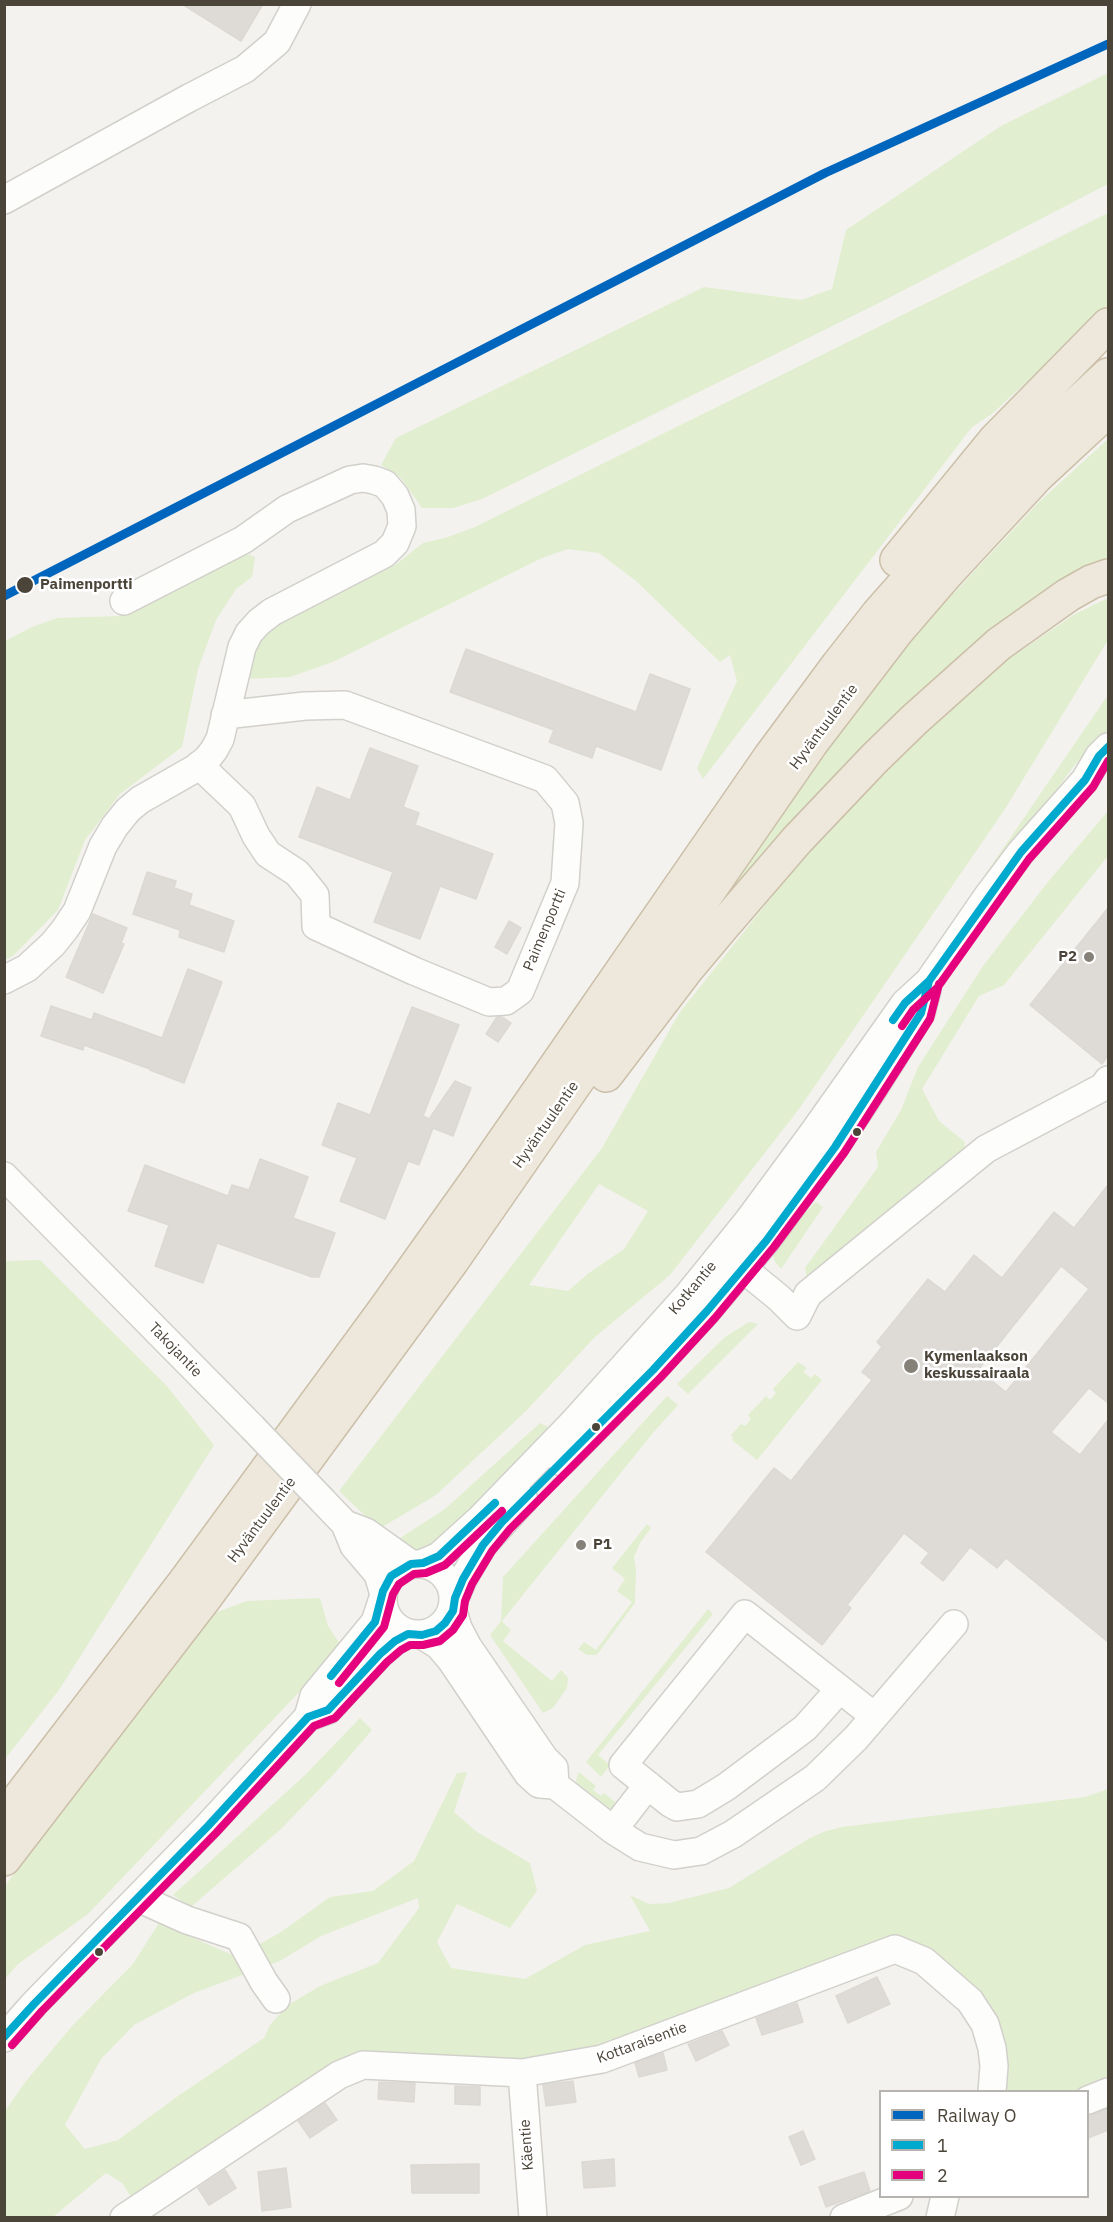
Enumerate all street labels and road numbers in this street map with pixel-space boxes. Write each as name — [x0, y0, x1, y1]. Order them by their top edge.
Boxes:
street label: Hyväntuulentie — [786, 681, 862, 773]
street label: Paimenportti — [520, 886, 570, 974]
street label: Hyväntuulentie — [509, 1078, 583, 1172]
street label: Kotkantie — [665, 1258, 721, 1318]
street label: Takojantie — [145, 1319, 205, 1381]
street label: Hyväntuulentie — [224, 1474, 300, 1566]
street label: Kottaraisentie — [595, 2018, 689, 2068]
street label: Käentie — [516, 2119, 538, 2171]

